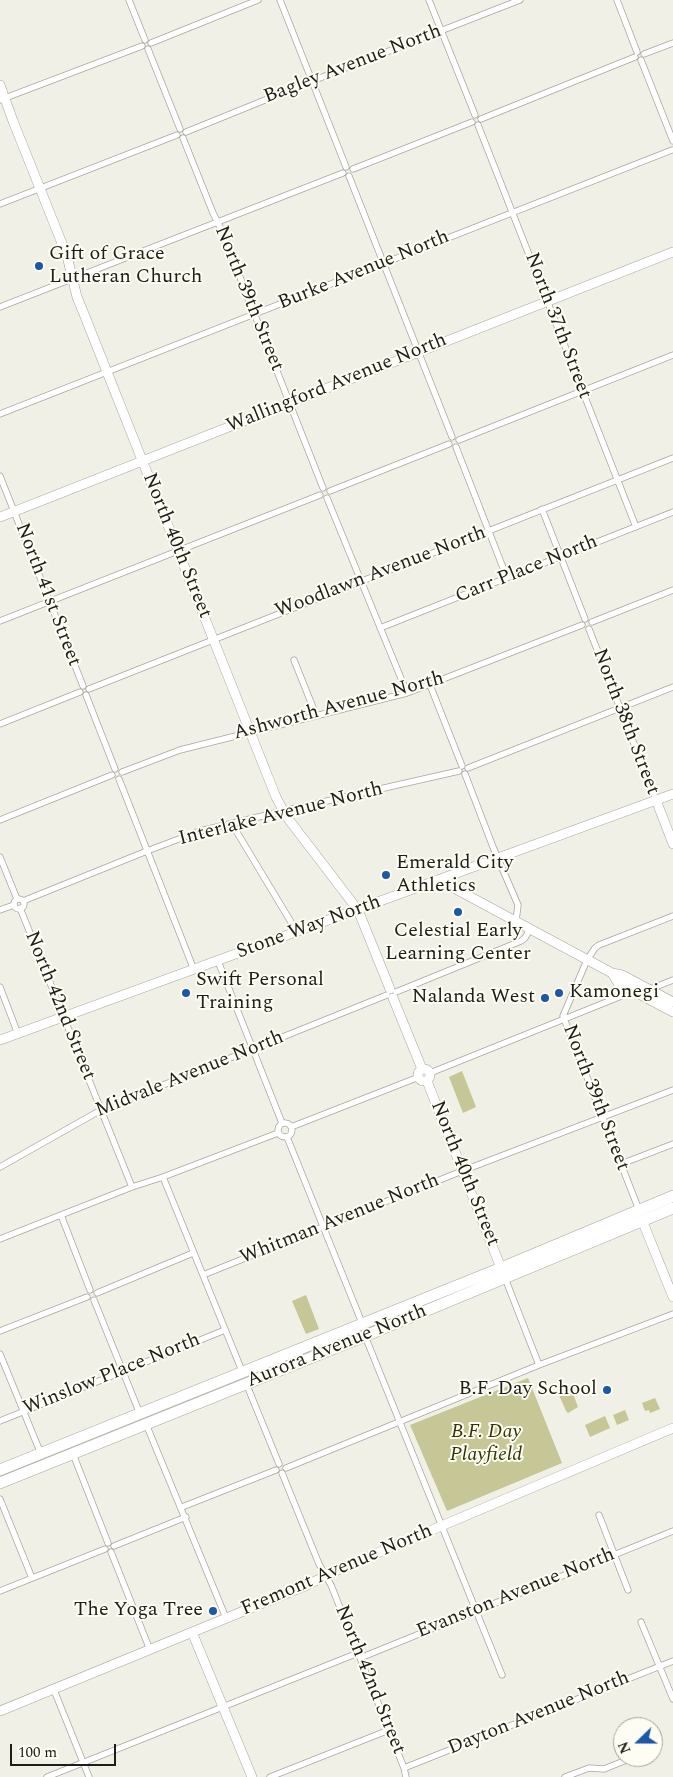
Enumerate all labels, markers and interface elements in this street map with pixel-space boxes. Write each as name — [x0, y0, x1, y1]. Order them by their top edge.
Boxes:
street label: Bagley Avenue North — [261, 20, 445, 110]
street label: North 39th Street — [208, 223, 288, 375]
street label: Burke Avenue North — [275, 226, 453, 316]
place label: Gift of Grace Lutheran Church — [49, 243, 202, 290]
street label: North 37th Street — [518, 250, 596, 402]
marker: Gift of Grace Lutheran Church — [33, 260, 45, 272]
street label: Wallingford Avenue North — [223, 329, 451, 439]
street label: North 40th Street — [136, 470, 216, 622]
street label: North 41st Street — [9, 520, 85, 670]
street label: Woodlawn Avenue North — [272, 522, 490, 624]
street label: Carr Place North — [452, 531, 602, 609]
street label: North 38th Street — [586, 646, 664, 798]
street label: Ashworth Avenue North — [231, 667, 447, 747]
street label: Interlake Avenue North — [176, 778, 386, 852]
place label: Emerald City Athletics — [396, 852, 513, 899]
marker: Emerald City Athletics — [380, 869, 392, 881]
street label: Stone Way North — [233, 891, 385, 965]
marker: Celestial Early Learning Center — [452, 906, 464, 918]
place label: Celestial Early Learning Center — [385, 920, 531, 967]
street label: North 42nd Street — [18, 928, 100, 1084]
place label: Swift Personal Training — [196, 969, 324, 1016]
place label: Kamonegi — [569, 981, 659, 1005]
place label: Nalanda West — [412, 986, 535, 1010]
marker: Swift Personal Training — [180, 987, 192, 999]
marker: Kamonegi — [553, 987, 565, 999]
marker: Nalanda West — [539, 992, 551, 1004]
street label: North 39th Street — [556, 1022, 634, 1174]
street label: Midvale Avenue North — [92, 1026, 288, 1124]
street label: North 40th Street — [424, 1098, 504, 1250]
street label: Whitman Avenue North — [237, 1169, 443, 1271]
street label: Aurora Avenue North — [244, 1300, 430, 1394]
street label: Winslow Place North — [20, 1329, 204, 1421]
place label: B.F. Day School — [459, 1378, 597, 1402]
marker: B.F. Day School — [601, 1384, 613, 1396]
park label: B.F. Day Playfield — [450, 1421, 522, 1468]
street label: Fremont Avenue North — [238, 1520, 436, 1622]
street label: Evanston Avenue North — [413, 1543, 619, 1645]
place label: The Yoga Tree — [74, 1599, 203, 1623]
street label: North 42nd Street — [328, 1602, 410, 1758]
marker: The Yoga Tree — [207, 1605, 219, 1617]
street label: Dayton Avenue North — [445, 1667, 633, 1761]
north arrow — [613, 1717, 663, 1767]
scale bar — [12, 1734, 119, 1766]
text: 100 m — [18, 1741, 57, 1764]

